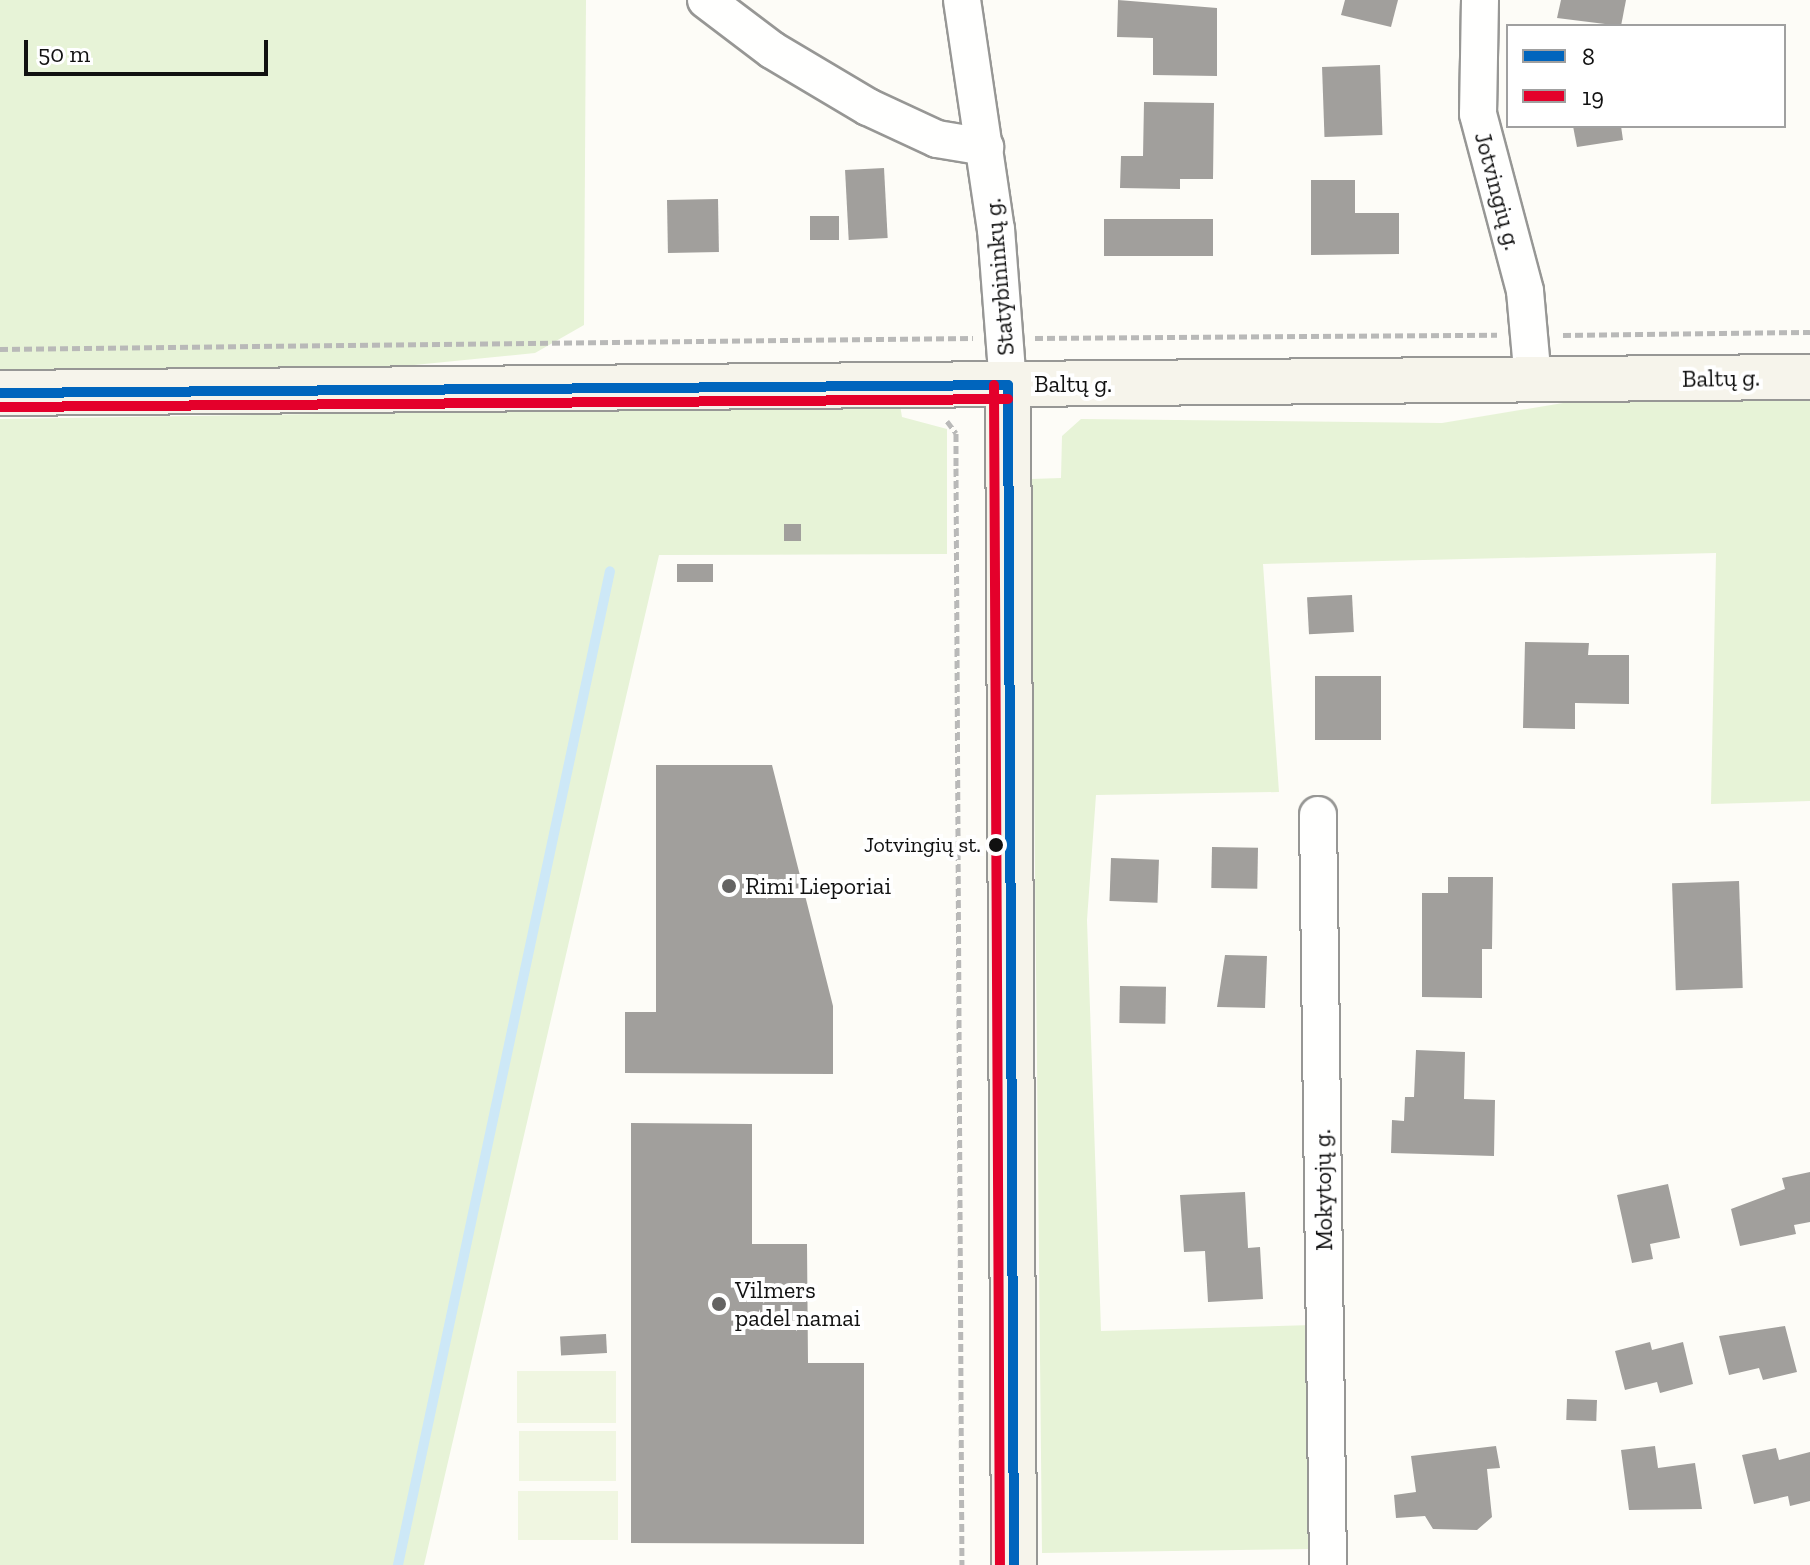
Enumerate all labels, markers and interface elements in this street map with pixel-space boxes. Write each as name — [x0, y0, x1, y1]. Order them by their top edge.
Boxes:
scale bar — [28, 24, 272, 74]
legend — [1506, 24, 1786, 128]
text: 50 m — [38, 39, 90, 68]
text: 8 — [1582, 42, 1595, 71]
text: 19 — [1582, 82, 1604, 111]
street label: Jotvingių g. — [1468, 129, 1528, 253]
street label: Statybininkų g. — [978, 197, 1020, 357]
street label: Baltų g. — [1682, 363, 1760, 393]
street label: Baltų g. — [1034, 370, 1112, 398]
place label: Jotvingių st. — [864, 832, 981, 858]
marker: Jotvingių st. — [988, 837, 1004, 853]
place label: Rimi Lieporiai — [745, 872, 891, 900]
marker: Rimi Lieporiai — [720, 877, 738, 895]
street label: Mokytojų g. — [1308, 1129, 1338, 1251]
place label: Vilmers padel namai — [735, 1276, 860, 1332]
marker: Vilmers padel namai — [710, 1295, 728, 1313]

